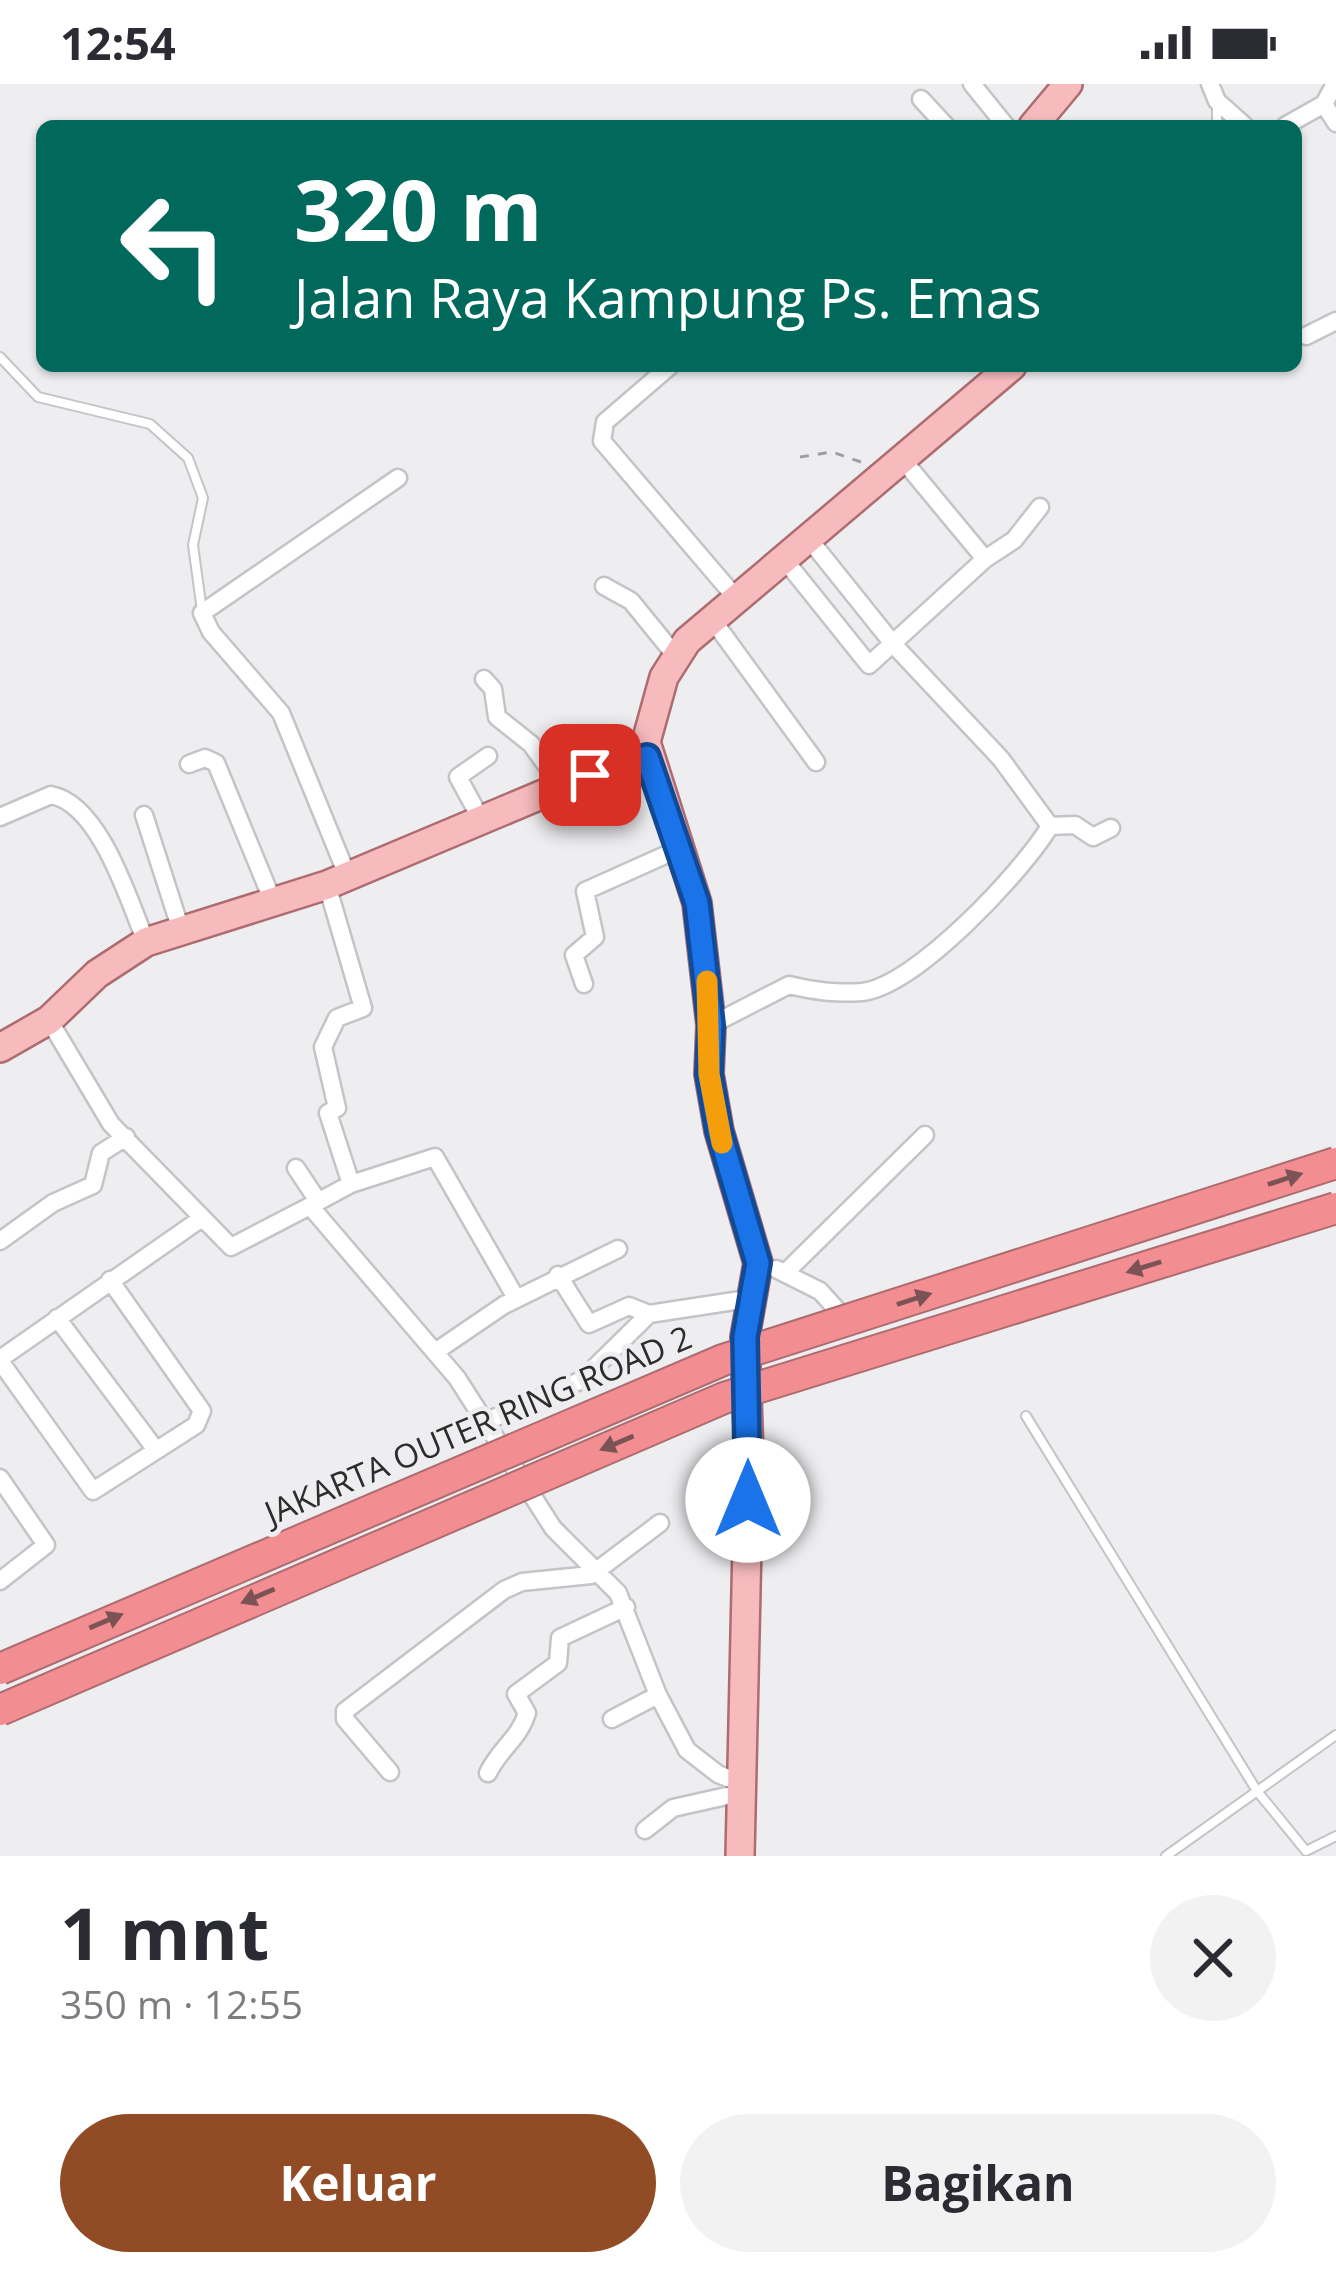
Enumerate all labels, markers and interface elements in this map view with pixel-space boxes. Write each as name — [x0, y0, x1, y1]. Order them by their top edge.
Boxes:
text: 12:54 — [60, 12, 176, 73]
text: 320 m — [294, 151, 542, 266]
icon: left — [96, 168, 252, 324]
text: Jalan Raya Kampung Ps. Emas — [294, 260, 1042, 334]
pin — [539, 724, 641, 826]
icon: arrive — [557, 742, 623, 808]
one-way arrow — [1267, 1169, 1304, 1188]
one-way arrow — [1125, 1259, 1162, 1278]
one-way arrow — [896, 1288, 933, 1307]
street label: JAKARTA OUTER RING ROAD 2 — [255, 1314, 698, 1536]
one-way arrow — [599, 1434, 634, 1454]
position arrow — [685, 1437, 811, 1563]
one-way arrow — [239, 1587, 275, 1606]
one-way arrow — [89, 1610, 124, 1630]
text: 1 mnt — [60, 1883, 269, 1981]
button: close — [1150, 1895, 1276, 2021]
text: 350 m · 12:55 — [60, 1977, 303, 2030]
button: Keluar — [60, 2114, 656, 2252]
button: Bagikan — [680, 2114, 1276, 2252]

